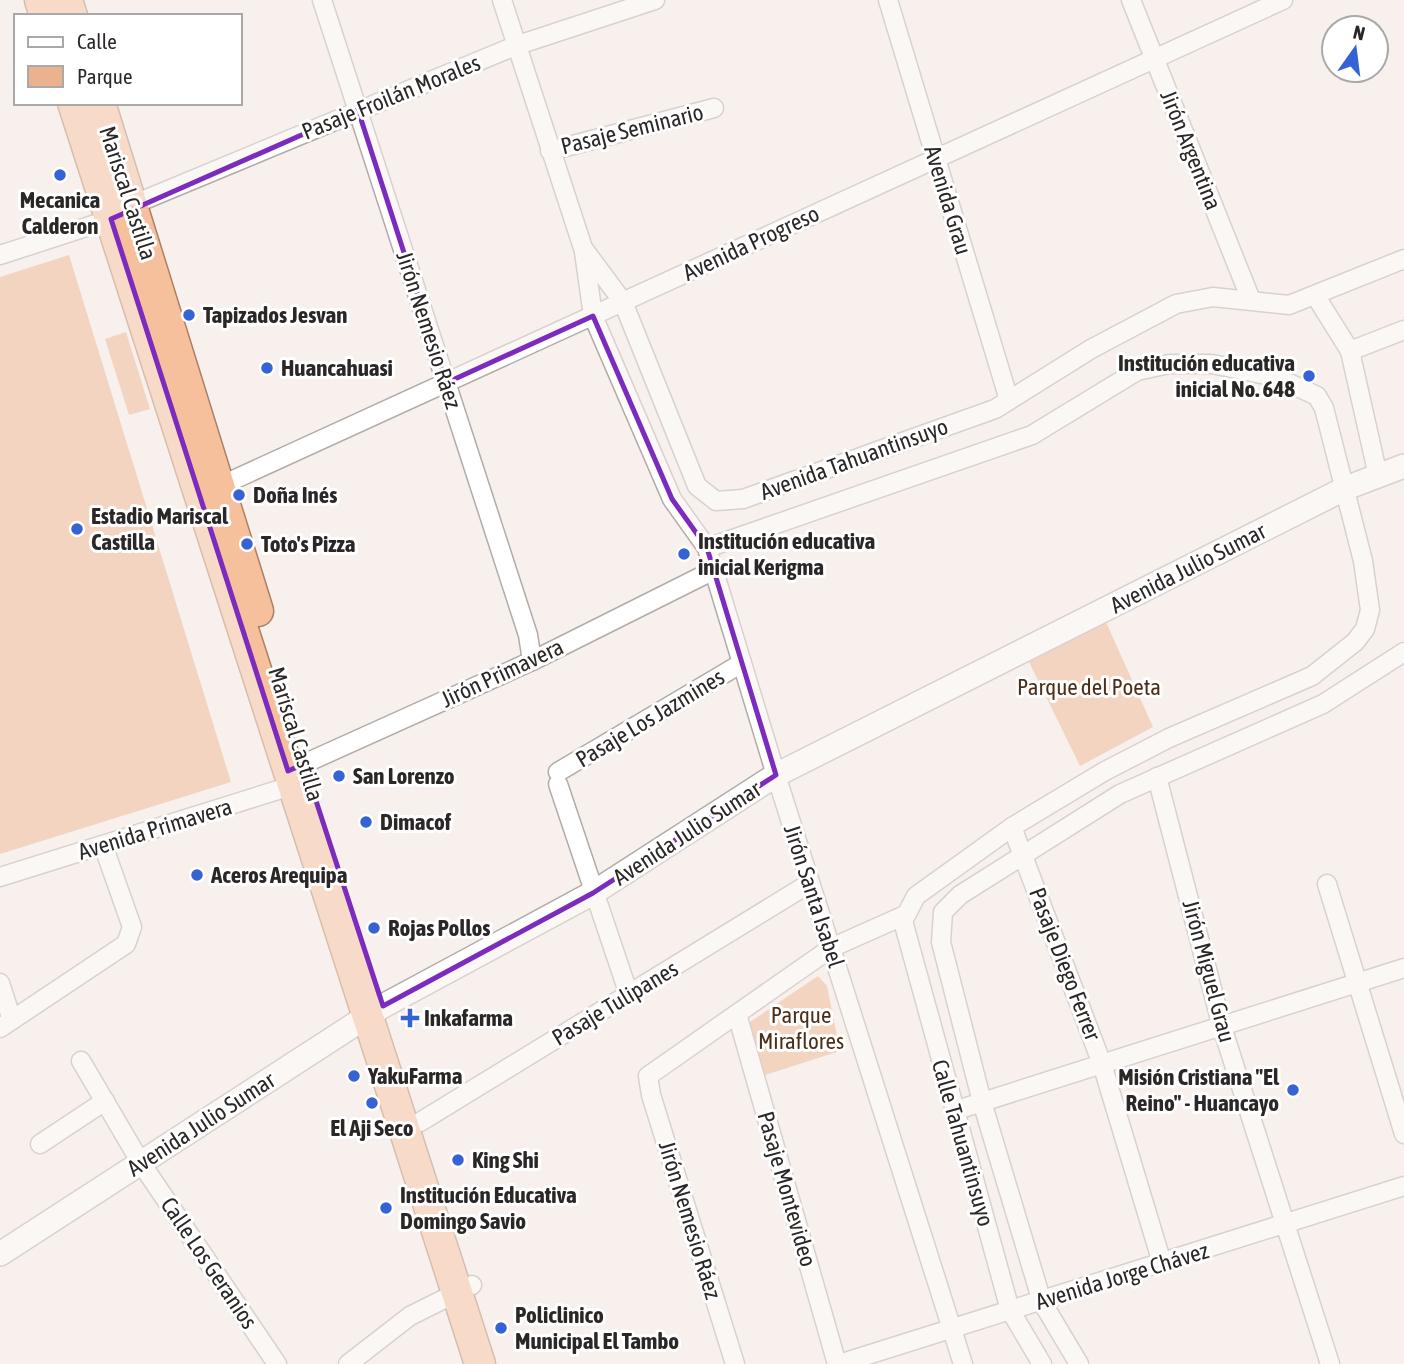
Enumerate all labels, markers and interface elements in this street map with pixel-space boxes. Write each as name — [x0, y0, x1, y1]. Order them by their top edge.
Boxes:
legend — [14, 14, 242, 105]
north arrow — [1320, 14, 1390, 84]
text: N — [1351, 20, 1367, 45]
text: Calle — [77, 29, 117, 53]
street label: Pasaje Froilán Morales — [298, 49, 484, 145]
text: Parque — [77, 64, 132, 88]
street label: Jirón Argentina — [1155, 86, 1227, 214]
street label: Pasaje Seminario — [558, 99, 706, 159]
street label: Mariscal Castilla — [94, 123, 162, 263]
street label: Avenida Grau — [919, 142, 977, 258]
marker: Mecanica Calderon — [52, 167, 68, 183]
place label: Mecanica Calderon — [20, 187, 101, 239]
street label: Avenida Progreso — [679, 200, 823, 286]
street label: Jirón Nemesio Ráez — [391, 248, 467, 412]
place label: Tapizados Jesvan — [203, 302, 347, 328]
marker: Tapizados Jesvan — [181, 307, 197, 323]
place label: Institución educativa inicial No. 648 — [1118, 350, 1295, 402]
place label: Huancahuasi — [281, 355, 393, 381]
marker: Huancahuasi — [259, 360, 275, 376]
marker: Institución educativa inicial No. 648 — [1301, 368, 1317, 384]
street label: Avenida Tahuantinsuyo — [757, 413, 951, 505]
place label: Doña Inés — [253, 482, 337, 508]
marker: Doña Inés — [231, 487, 247, 503]
place label: Estadio Mariscal Castilla — [91, 503, 229, 555]
street label: Avenida Julio Sumar — [1106, 517, 1271, 618]
marker: Estadio Mariscal Castilla — [69, 521, 85, 537]
place label: Institución educativa inicial Kerigma — [698, 528, 875, 580]
place label: Toto's Pizza — [261, 531, 356, 557]
marker: Toto's Pizza — [239, 536, 255, 552]
marker: Institución educativa inicial Kerigma — [676, 546, 692, 562]
street label: Jirón Primavera — [437, 633, 567, 713]
street label: Mariscal Castilla — [263, 664, 329, 804]
street label: Pasaje Los Jazmines — [571, 664, 729, 772]
park label: Parque del Poeta — [1017, 674, 1161, 700]
place label: San Lorenzo — [353, 763, 455, 789]
marker: San Lorenzo — [331, 768, 347, 784]
street label: Avenida Julio Sumar — [608, 775, 767, 890]
street label: Avenida Primavera — [75, 793, 235, 865]
place label: Dimacof — [380, 809, 452, 835]
marker: Dimacof — [358, 814, 374, 830]
street label: Jirón Santa Isabel — [779, 821, 849, 971]
place label: Aceros Arequipa — [210, 862, 348, 888]
marker: Aceros Arequipa — [189, 867, 205, 883]
street label: Pasaje Diego Ferrer — [1024, 884, 1106, 1045]
street label: Jirón Miguel Grau — [1178, 897, 1240, 1045]
place label: Rojas Pollos — [388, 915, 490, 941]
marker: Rojas Pollos — [366, 920, 382, 936]
street label: Pasaje Tulipanes — [547, 955, 683, 1051]
park label: Parque Miraflores — [758, 1002, 844, 1054]
place label: Inkafarma — [424, 1005, 513, 1031]
marker: Inkafarma — [402, 1010, 418, 1026]
street label: Calle Tahuantinsuyo — [927, 1057, 999, 1229]
place label: YakuFarma — [367, 1063, 463, 1089]
place label: Misión Cristiana "El Reino" - Huancayo — [1118, 1064, 1280, 1116]
street label: Avenida Julio Sumar — [122, 1066, 281, 1181]
marker: YakuFarma — [346, 1068, 362, 1084]
marker: Misión Cristiana "El Reino" - Huancayo — [1285, 1082, 1301, 1098]
marker: El Aji Seco — [364, 1095, 380, 1111]
street label: Pasaje Montevideo — [752, 1109, 822, 1269]
place label: El Aji Seco — [330, 1115, 414, 1141]
street label: Jirón Nemesio Ráez — [654, 1138, 726, 1302]
place label: King Shi — [472, 1147, 539, 1173]
marker: King Shi — [450, 1152, 466, 1168]
place label: Institución Educativa Domingo Savio — [400, 1182, 577, 1234]
street label: Calle Los Geranios — [156, 1192, 262, 1334]
marker: Institución Educativa Domingo Savio — [378, 1200, 394, 1216]
street label: Avenida Jorge Chávez — [1032, 1237, 1212, 1315]
place label: Policlinico Municipal El Tambo — [515, 1302, 679, 1354]
marker: Policlinico Municipal El Tambo — [493, 1320, 509, 1336]

